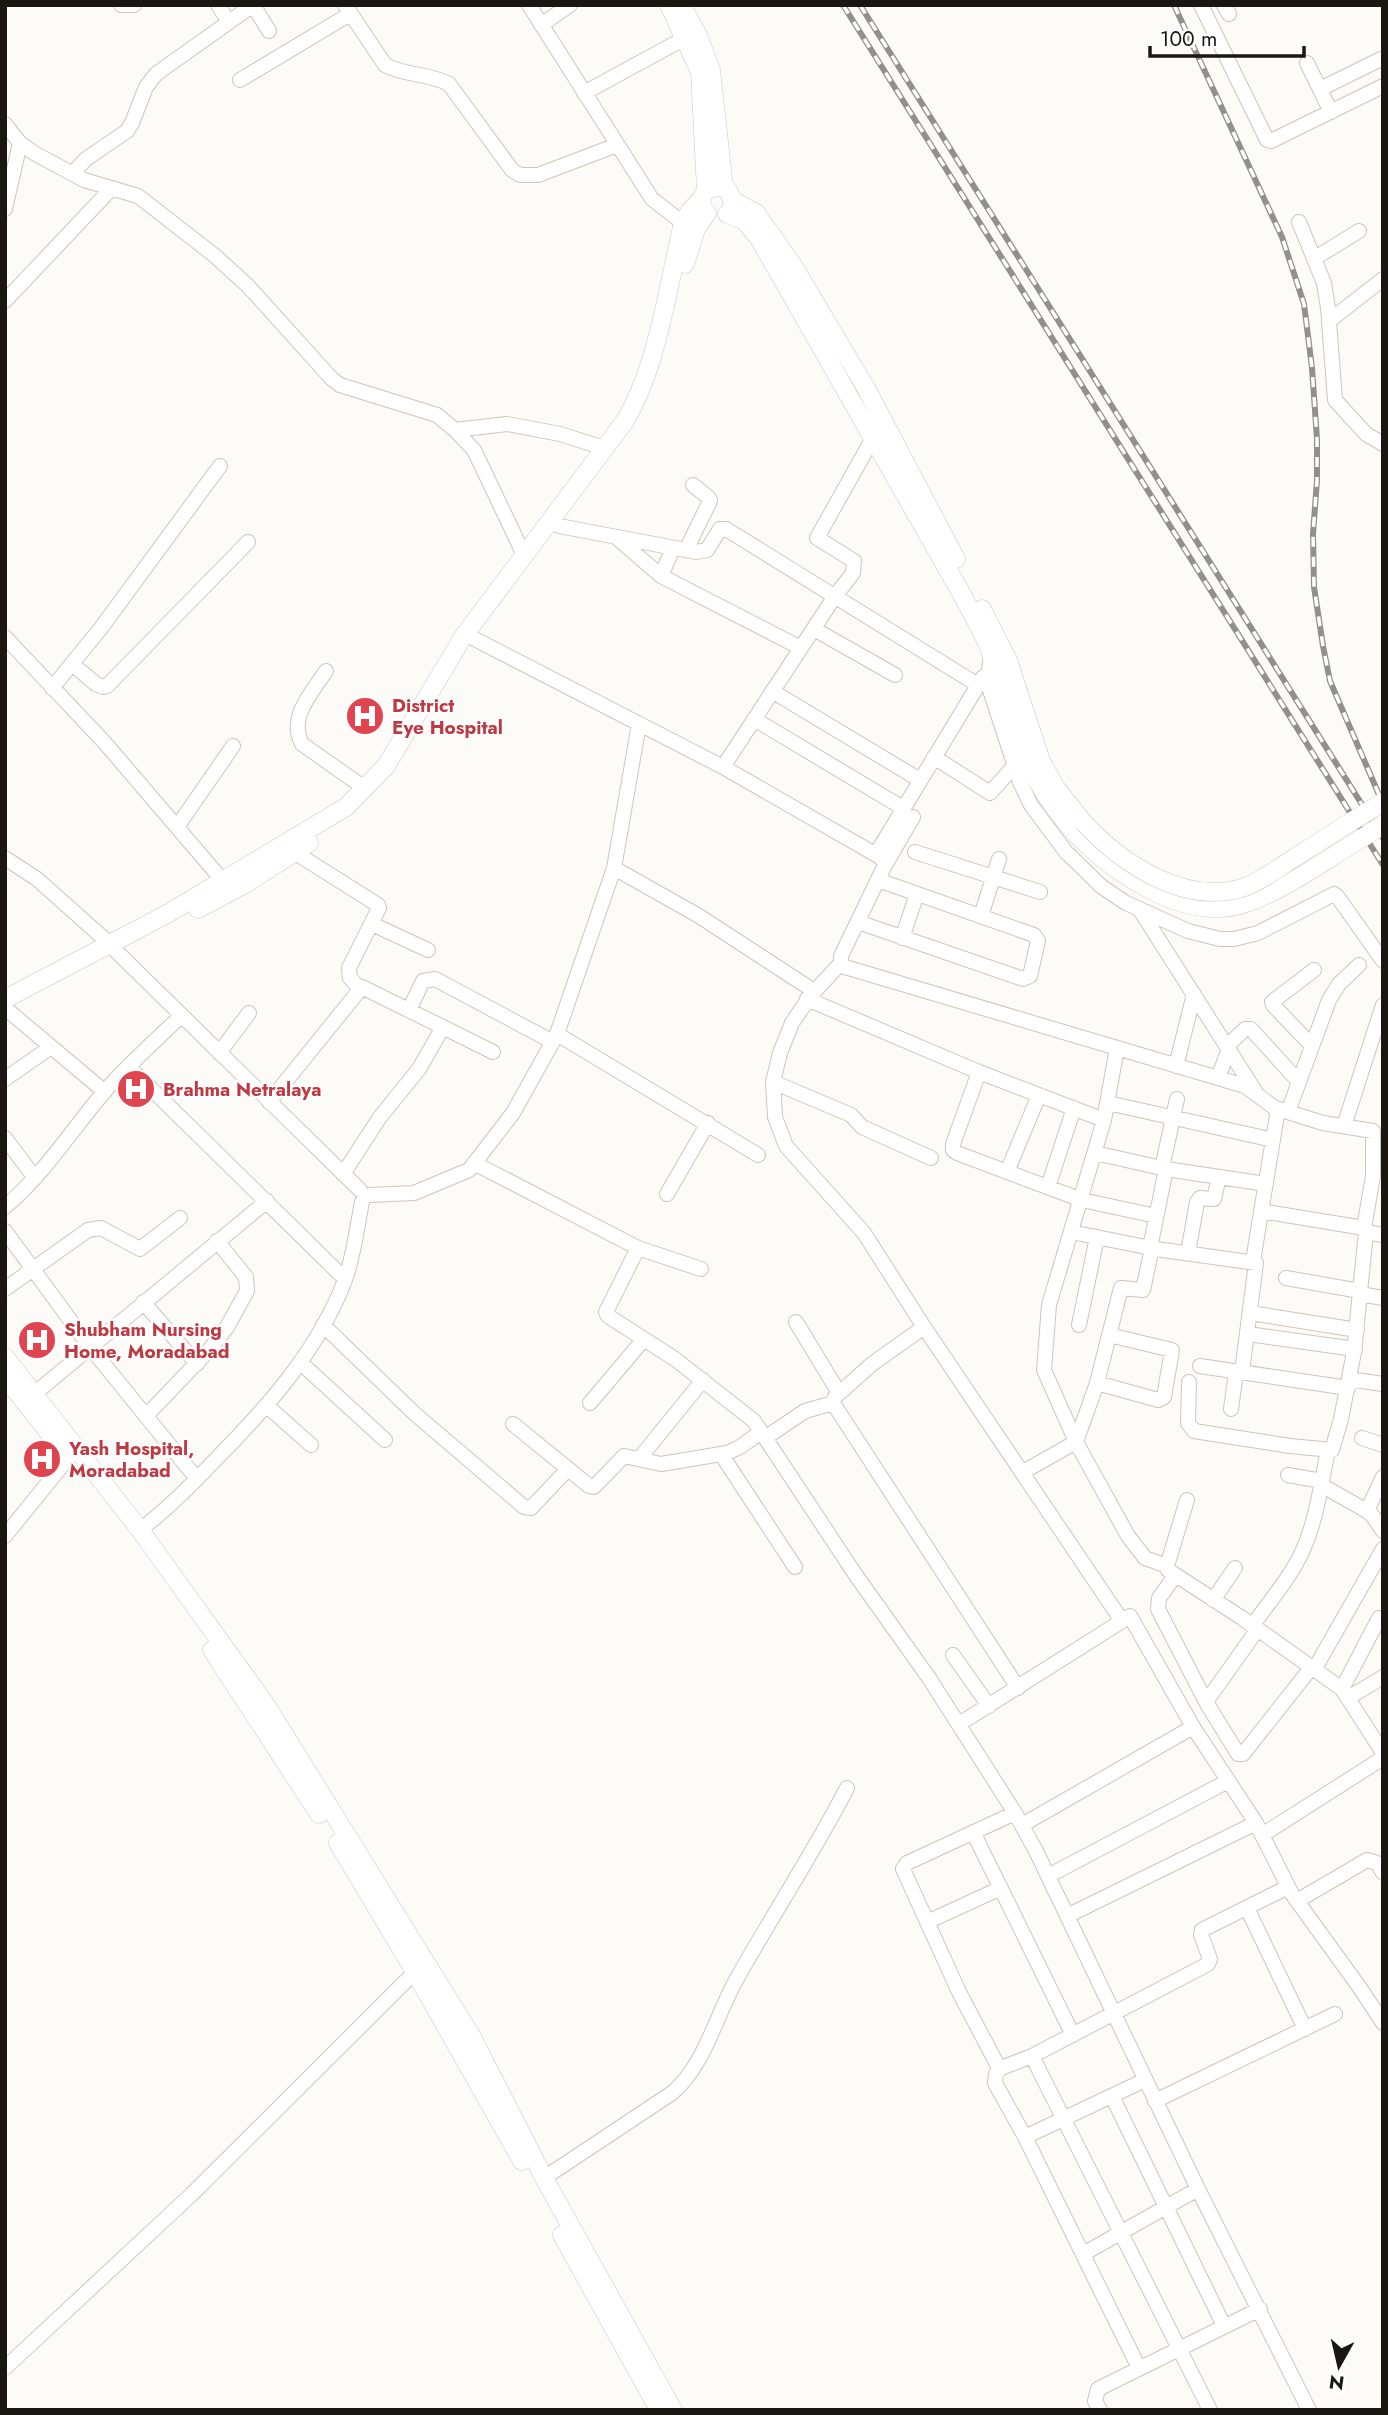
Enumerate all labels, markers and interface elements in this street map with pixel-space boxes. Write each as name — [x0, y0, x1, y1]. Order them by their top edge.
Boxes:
scale bar — [1150, 14, 1304, 58]
text: 100 m — [1160, 24, 1217, 54]
place label: District Eye Hospital — [392, 692, 503, 741]
hospital icon: District Eye Hospital — [344, 695, 386, 737]
hospital icon: Brahma Netralaya — [115, 1068, 157, 1110]
place label: Brahma Netralaya — [163, 1076, 321, 1103]
place label: Shubham Nursing Home, Moradabad — [64, 1316, 229, 1365]
hospital icon: Shubham Nursing Home, Moradabad — [16, 1319, 58, 1361]
place label: Yash Hospital, Moradabad — [68, 1435, 194, 1484]
hospital icon: Yash Hospital, Moradabad — [21, 1438, 63, 1480]
north arrow — [1304, 2331, 1374, 2401]
text: N — [1327, 2368, 1346, 2397]

